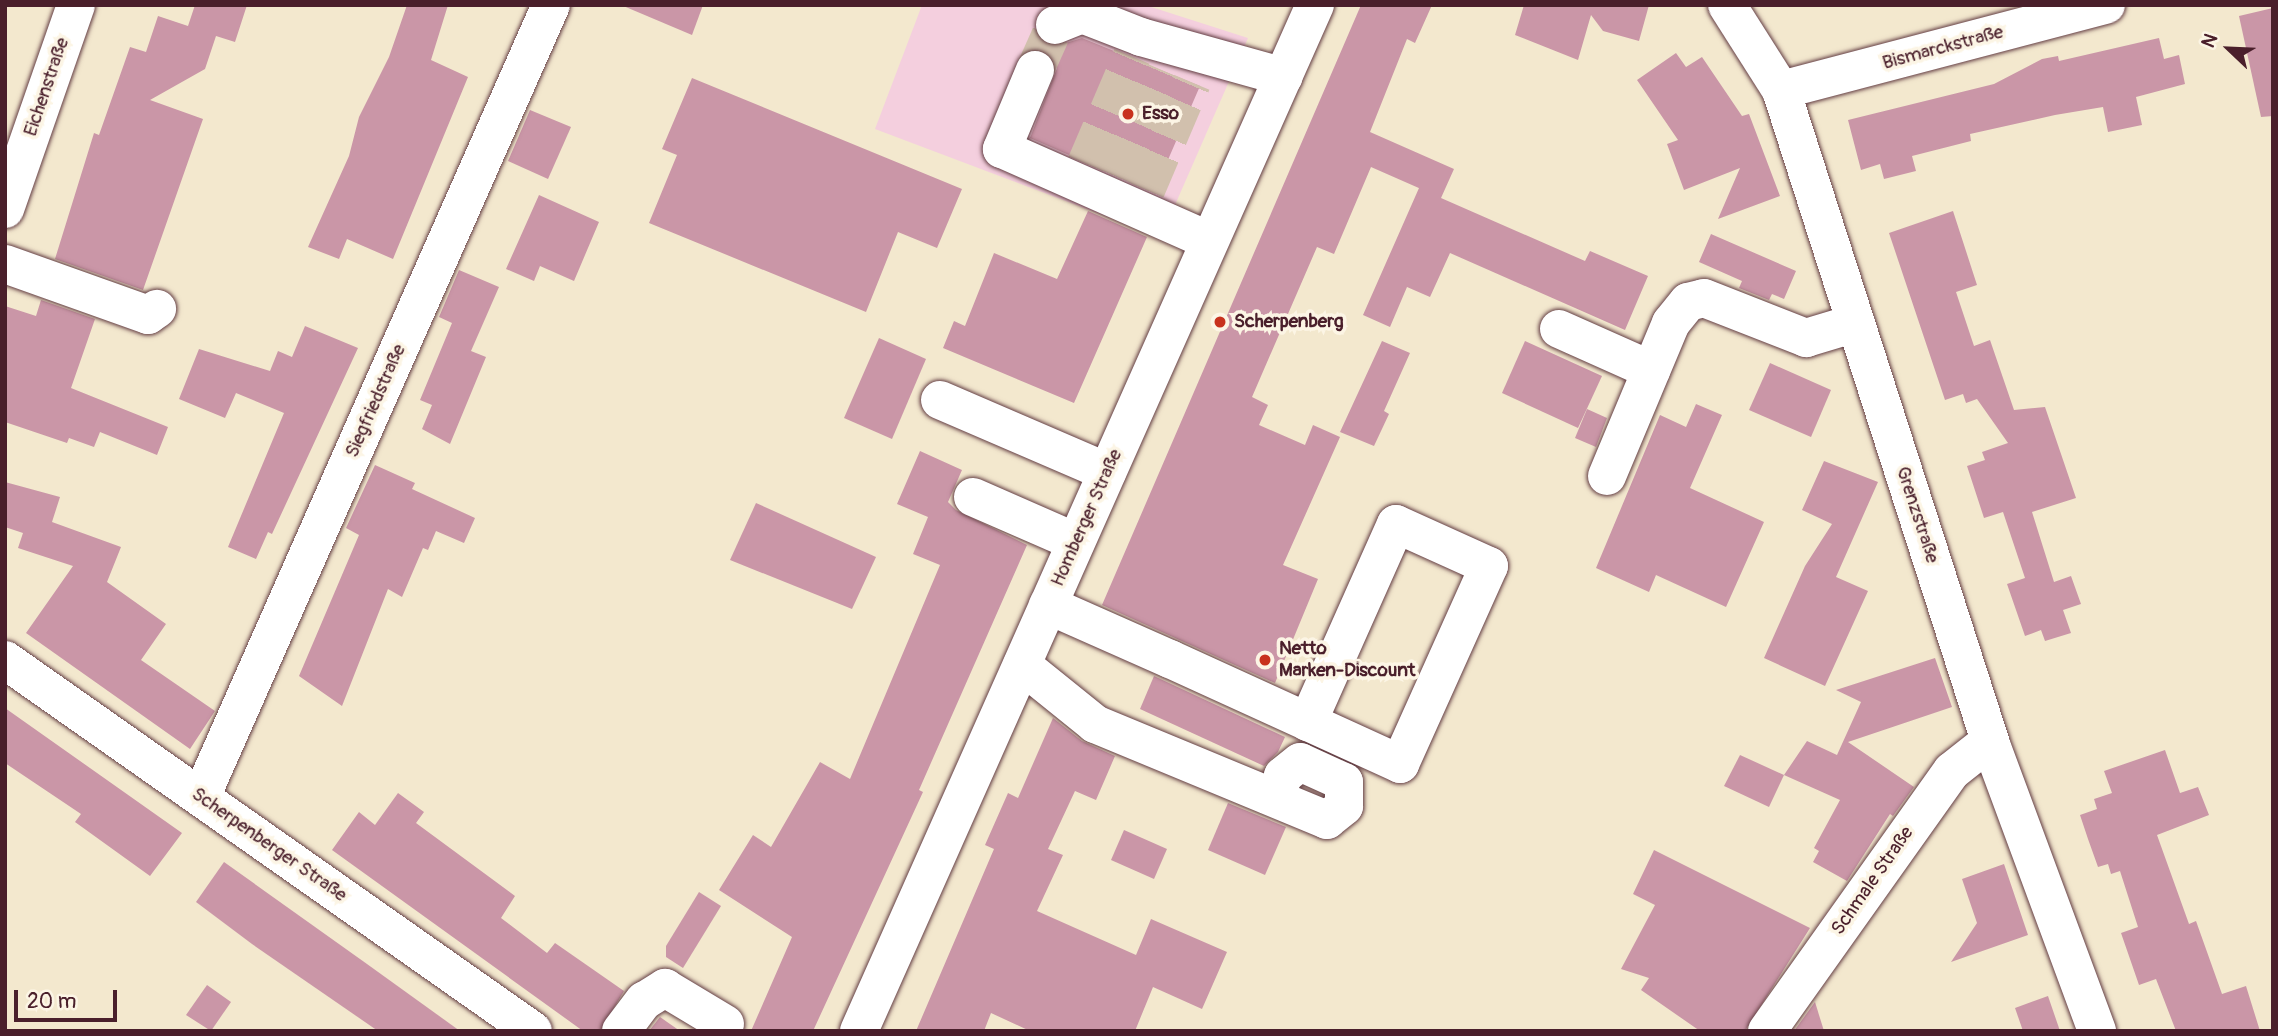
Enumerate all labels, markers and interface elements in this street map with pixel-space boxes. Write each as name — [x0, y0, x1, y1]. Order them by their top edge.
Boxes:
north arrow — [2194, 14, 2264, 84]
street label: Bismarckstraße — [1880, 21, 2006, 75]
text: N — [2196, 30, 2223, 51]
street label: Eichenstraße — [20, 35, 74, 139]
place label: Esso — [1142, 103, 1179, 125]
marker: Esso — [1120, 106, 1136, 122]
place label: Scherpenberg — [1234, 311, 1344, 333]
marker: Scherpenberg — [1212, 314, 1228, 330]
street label: Siegfriedstraße — [341, 341, 411, 461]
street label: Homberger Straße — [1047, 446, 1127, 590]
street label: Grenzstraße — [1891, 464, 1943, 566]
place label: Netto Marken-Discount — [1279, 638, 1415, 682]
marker: Netto Marken-Discount — [1257, 652, 1273, 668]
street label: Scherpenberger Straße — [187, 783, 351, 907]
street label: Schmale Straße — [1827, 822, 1919, 940]
scale bar — [18, 976, 121, 1020]
text: 20 m — [27, 988, 76, 1015]

